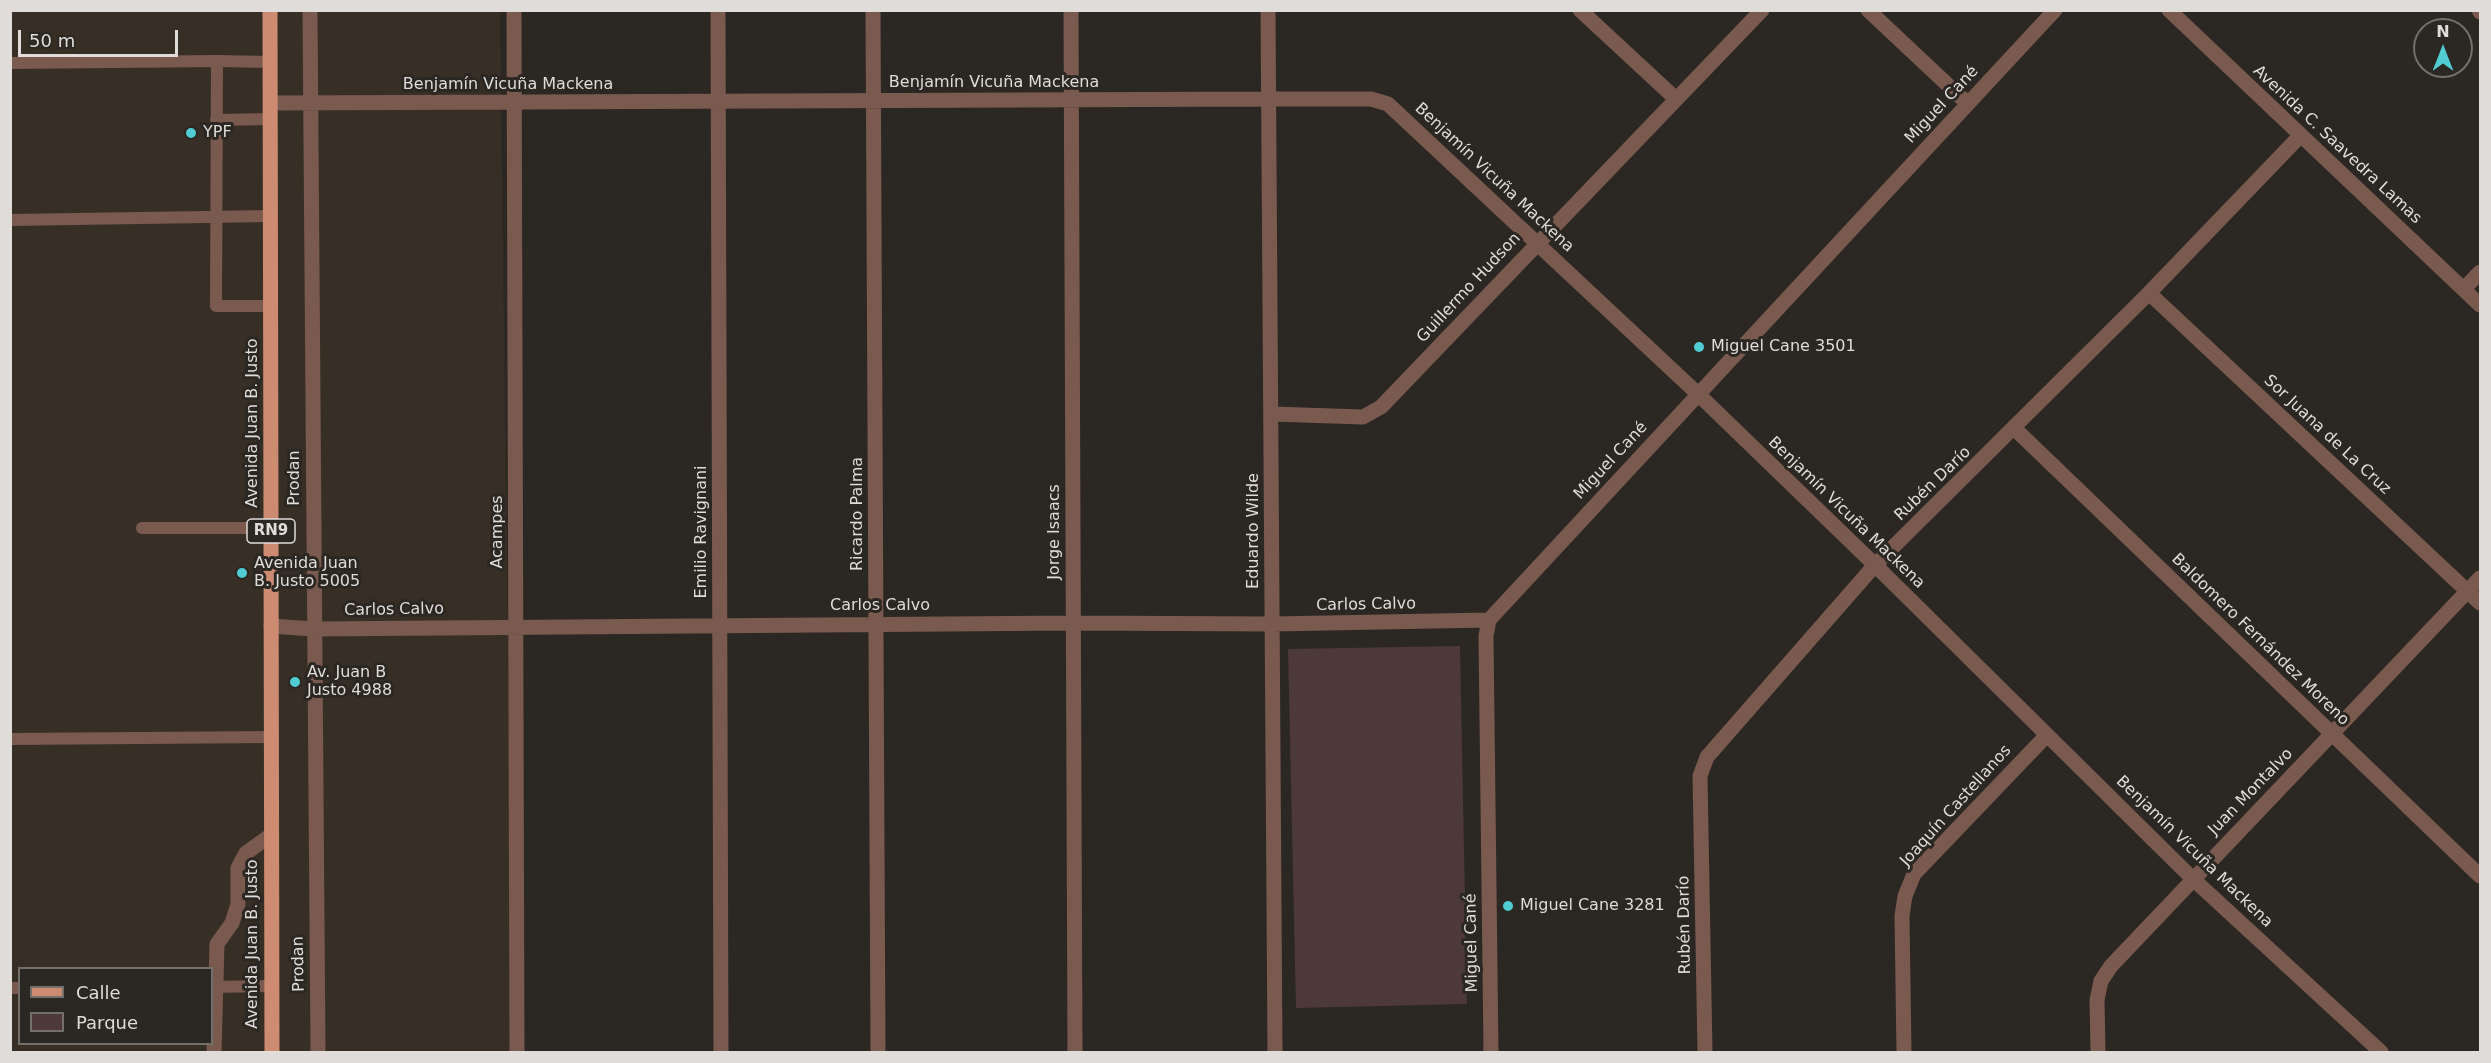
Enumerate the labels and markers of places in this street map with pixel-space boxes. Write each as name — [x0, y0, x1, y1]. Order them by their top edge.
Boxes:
place label: YPF — [203, 123, 232, 143]
marker: YPF — [184, 126, 198, 140]
place label: Miguel Cane 3501 — [1711, 337, 1856, 357]
marker: Miguel Cane 3501 — [1692, 340, 1706, 354]
place label: Avenida Juan B. Justo 5005 — [254, 554, 360, 592]
marker: Avenida Juan B. Justo 5005 — [235, 566, 249, 580]
place label: Av. Juan B Justo 4988 — [307, 663, 392, 701]
marker: Av. Juan B Justo 4988 — [288, 675, 302, 689]
place label: Miguel Cane 3281 — [1520, 896, 1665, 916]
marker: Miguel Cane 3281 — [1501, 899, 1515, 913]

